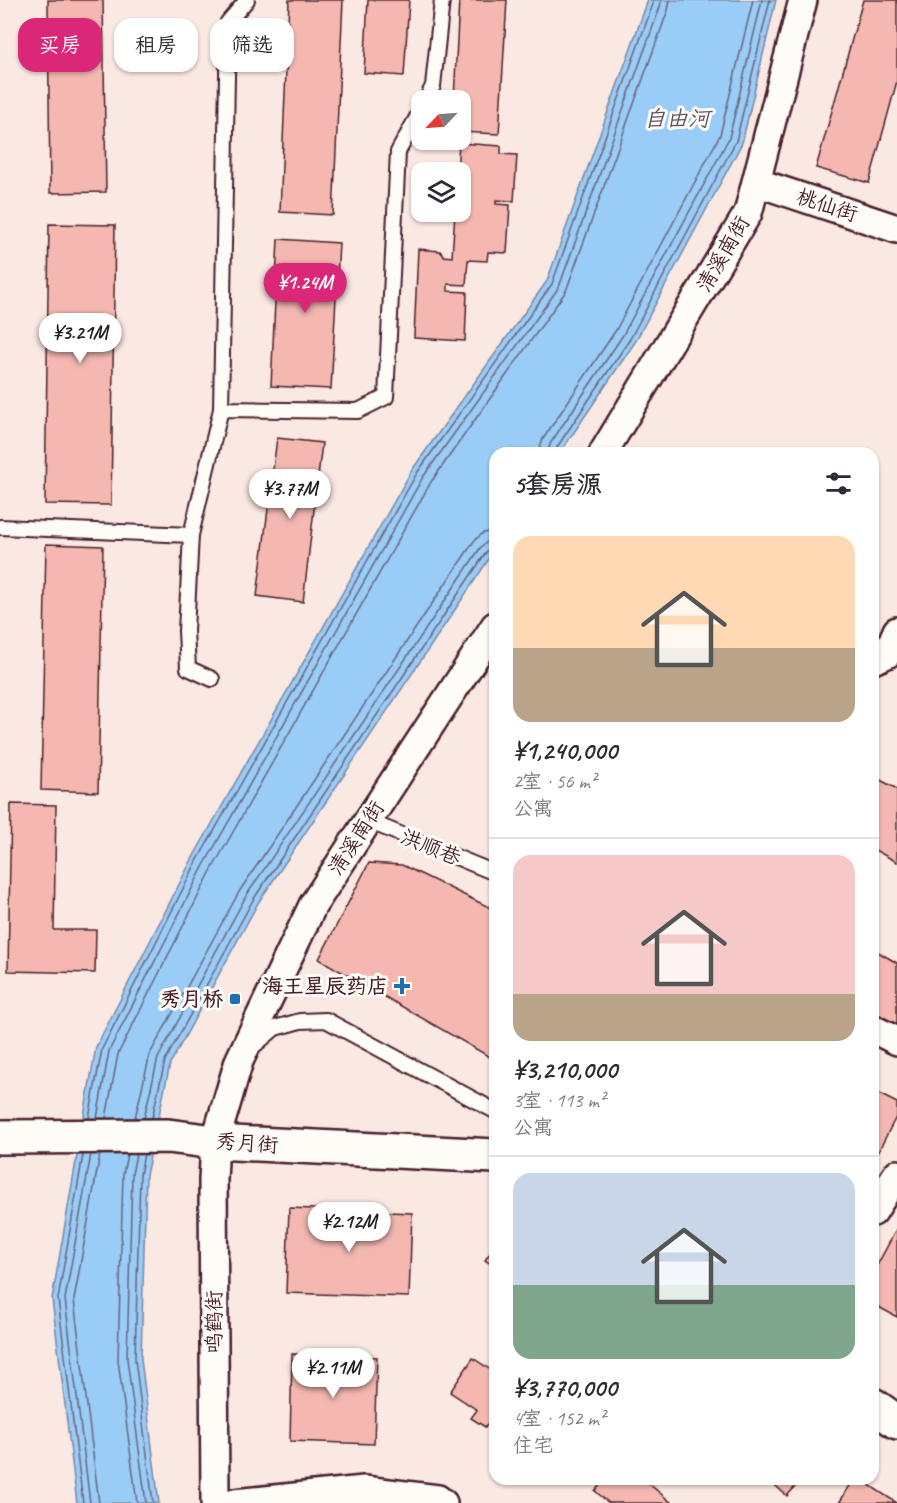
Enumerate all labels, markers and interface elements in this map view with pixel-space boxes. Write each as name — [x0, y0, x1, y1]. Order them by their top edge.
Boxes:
chip: 买房 — [18, 18, 102, 72]
chip: 租房 — [114, 18, 198, 72]
chip: 筛选 — [210, 18, 294, 72]
north arrow — [411, 90, 471, 150]
map controls — [411, 90, 471, 222]
water label: 自由河 — [644, 105, 713, 133]
button: layers — [411, 162, 471, 222]
street label: 桃仙街 — [793, 183, 861, 227]
street label: 清溪南街 — [691, 211, 755, 297]
pin: ¥1.24M — [256, 263, 354, 314]
text: ¥1.24M — [278, 270, 332, 295]
pin: ¥3.21M — [31, 313, 129, 364]
text: ¥3.21M — [53, 320, 107, 345]
icon: filters — [822, 467, 855, 500]
text: 5套房源 — [513, 468, 602, 501]
pin: ¥3.77M — [241, 469, 339, 520]
text: ¥3.77M — [263, 476, 317, 501]
icon: home — [630, 575, 738, 683]
text: ¥1,240,000 — [513, 734, 617, 767]
text: 2室 · 56 m² — [513, 769, 596, 794]
street label: 清溪南街 — [322, 796, 390, 880]
text: 公寓 — [513, 796, 553, 821]
street label: 洪顺巷 — [397, 823, 465, 871]
icon: home — [630, 894, 738, 1002]
place label: 海王星辰药店 — [262, 973, 388, 999]
marker: 海王星辰药店 — [393, 977, 411, 995]
place label: 秀月桥 — [160, 986, 223, 1012]
marker: 秀月桥 — [228, 992, 242, 1006]
text: ¥3,210,000 — [513, 1053, 617, 1086]
text: 3室 · 113 m² — [513, 1088, 605, 1113]
text: 公寓 — [513, 1115, 553, 1140]
street label: 秀月街 — [215, 1128, 279, 1158]
pin: ¥2.12M — [300, 1202, 398, 1253]
text: ¥2.12M — [322, 1209, 376, 1234]
icon: home — [630, 1212, 738, 1320]
street label: 鸣鹤街 — [201, 1291, 227, 1354]
pin: ¥2.11M — [284, 1348, 382, 1399]
text: ¥2.11M — [306, 1355, 360, 1380]
text: ¥3,770,000 — [513, 1371, 617, 1404]
text: 4室 · 152 m² — [513, 1406, 605, 1431]
text: 住宅 — [513, 1433, 553, 1458]

